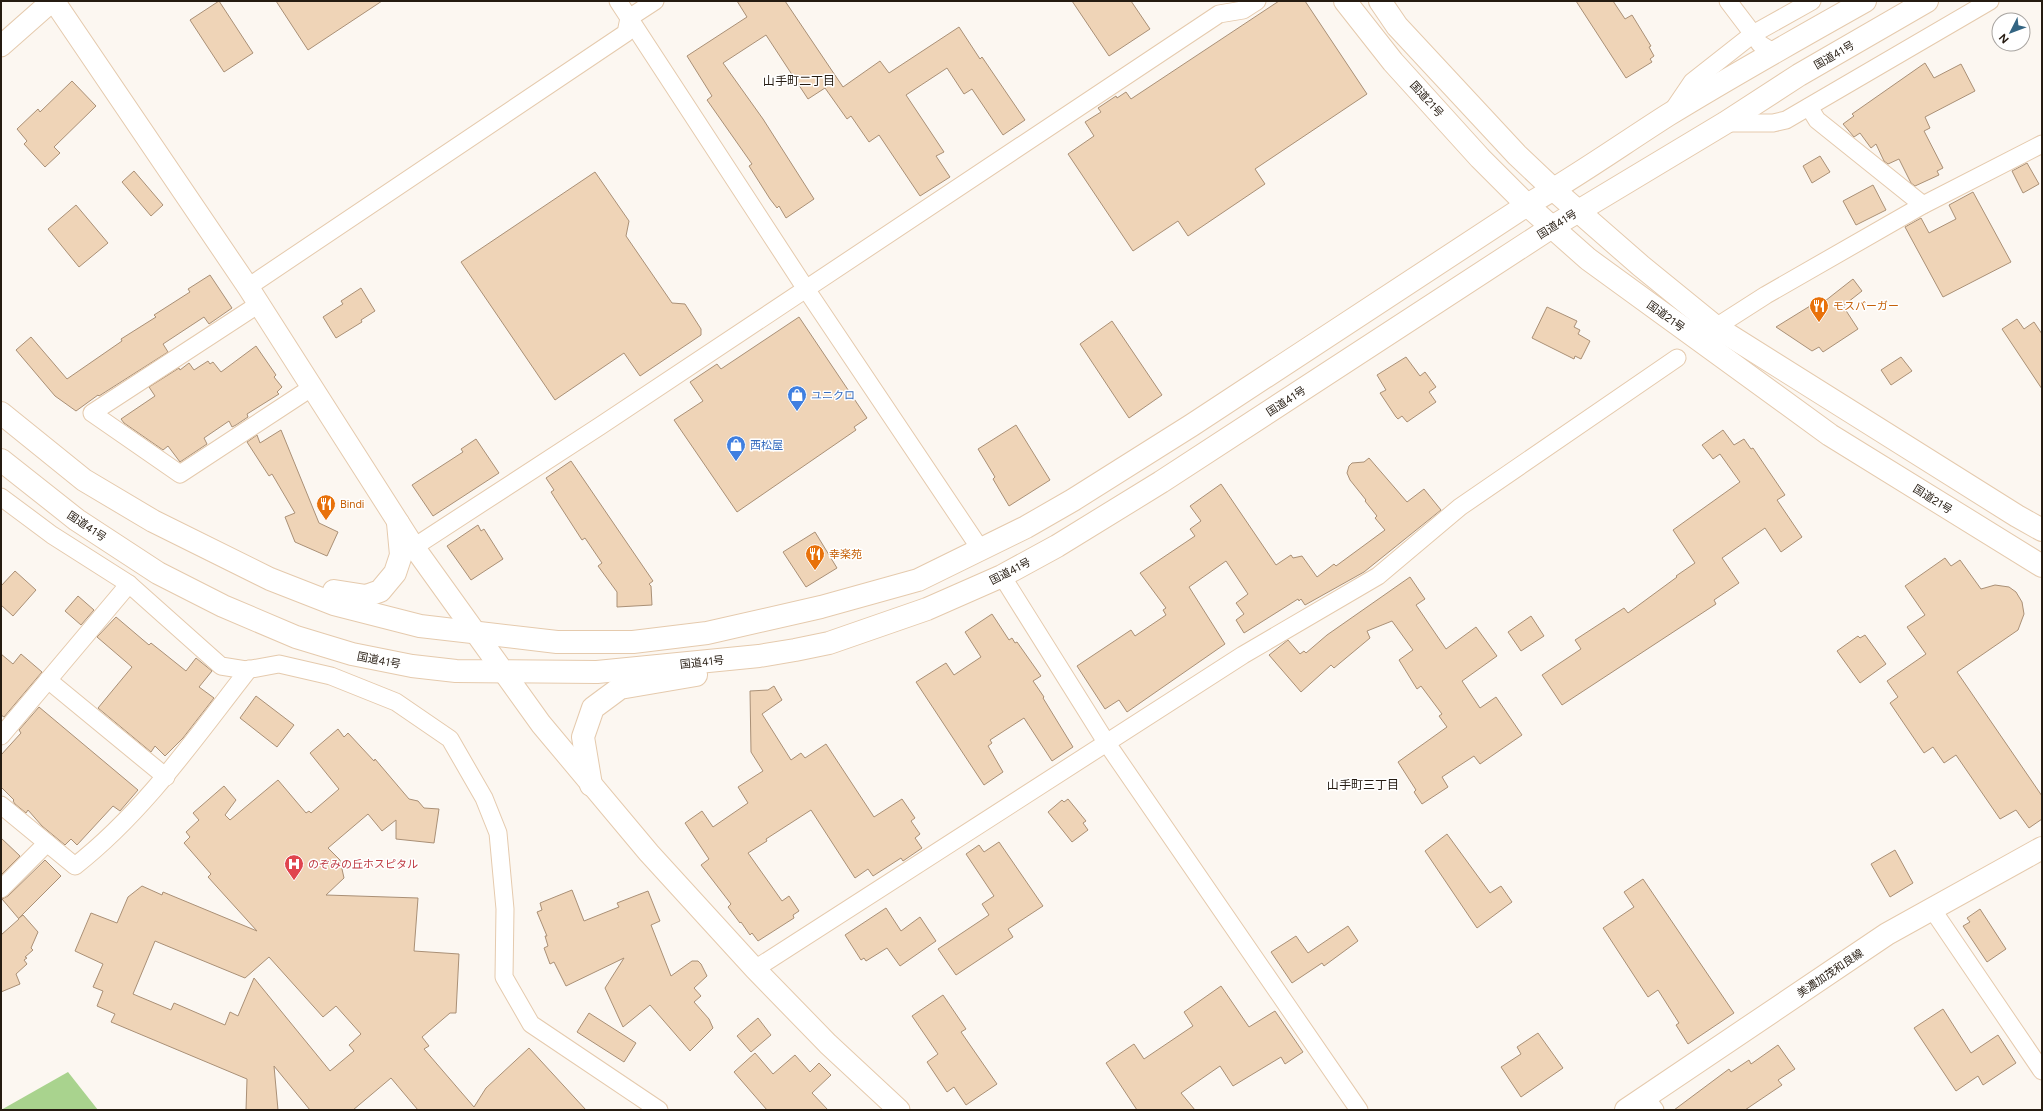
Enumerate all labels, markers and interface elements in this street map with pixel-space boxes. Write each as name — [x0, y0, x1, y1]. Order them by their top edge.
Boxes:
north arrow — [1991, 12, 2031, 52]
text: N — [1996, 31, 2012, 46]
street label: 国道41号 — [1812, 39, 1857, 72]
district label: 山手町二丁目 — [763, 74, 835, 88]
street label: 国道21号 — [1407, 79, 1446, 120]
street label: 国道41号 — [1535, 207, 1580, 242]
restaurant icon: モスバーガー — [1808, 295, 1830, 323]
street label: 国道21号 — [1644, 298, 1687, 335]
place label: モスバーガー — [1833, 300, 1899, 313]
shop icon: ユニクロ — [786, 384, 808, 412]
street label: 国道41号 — [1264, 384, 1308, 419]
place label: ユニクロ — [811, 389, 855, 402]
shop icon: 西松屋 — [725, 434, 747, 462]
place label: 西松屋 — [750, 439, 783, 452]
street label: 国道21号 — [1911, 482, 1955, 517]
restaurant icon: Bindi — [315, 493, 337, 521]
place label: Bindi — [340, 498, 364, 511]
street label: 国道41号 — [65, 509, 109, 544]
restaurant icon: 幸楽苑 — [804, 543, 826, 571]
place label: 幸楽苑 — [829, 548, 862, 561]
street label: 国道41号 — [988, 556, 1033, 587]
street label: 国道41号 — [356, 650, 402, 671]
street label: 国道41号 — [679, 654, 725, 671]
district label: 山手町三丁目 — [1327, 778, 1399, 792]
hospital icon: のぞみの丘ホスピタル — [283, 853, 305, 881]
place label: のぞみの丘ホスピタル — [308, 858, 418, 871]
street label: 美濃加茂和良線 — [1795, 946, 1866, 1000]

